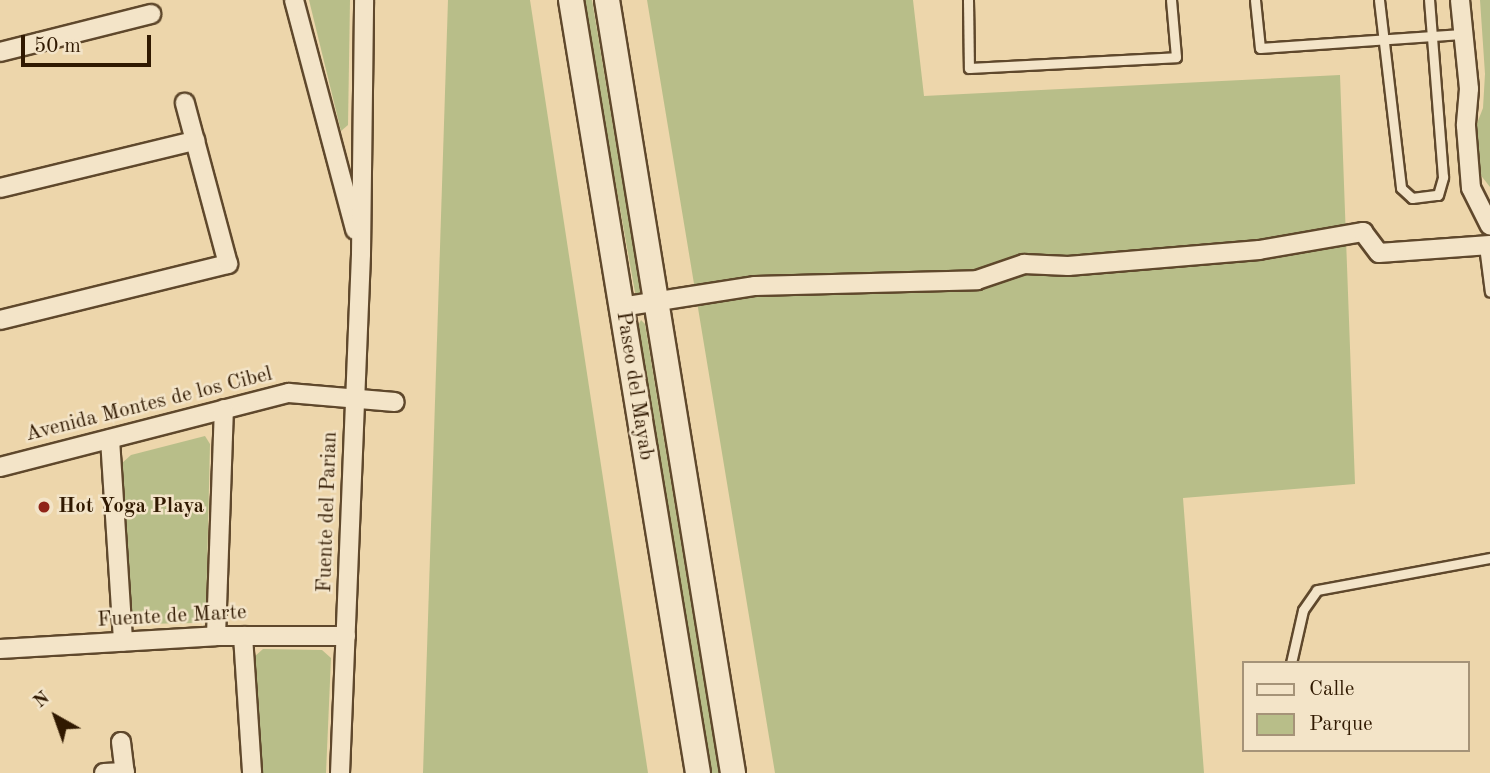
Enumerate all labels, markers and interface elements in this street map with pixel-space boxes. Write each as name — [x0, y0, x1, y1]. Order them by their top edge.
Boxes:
scale bar — [24, 21, 154, 65]
text: 50 m — [34, 36, 81, 57]
street label: Paseo del Mayab — [610, 310, 658, 462]
street label: Avenida Montes de los Cibel — [23, 362, 275, 448]
street label: Fuente del Parian — [313, 431, 343, 593]
place label: Hot Yoga Playa — [58, 494, 204, 520]
marker: Hot Yoga Playa — [36, 499, 52, 515]
street label: Fuente de Marte — [97, 601, 247, 633]
legend — [1242, 661, 1469, 752]
text: Calle — [1309, 679, 1354, 700]
north arrow — [21, 682, 91, 752]
text: N — [31, 689, 54, 712]
text: Parque — [1309, 714, 1373, 735]

